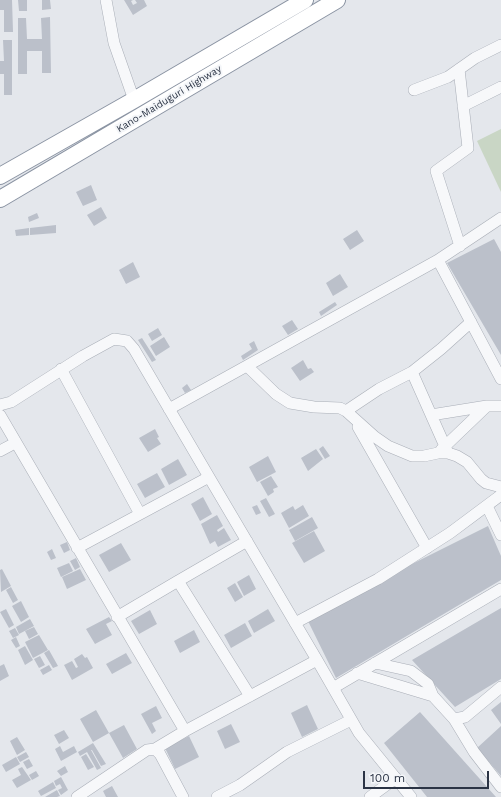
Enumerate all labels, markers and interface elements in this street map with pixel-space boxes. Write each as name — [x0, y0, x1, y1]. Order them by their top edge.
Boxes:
street label: Kano-Maiduguri Highway — [114, 63, 224, 135]
scale bar — [365, 763, 491, 789]
text: 100 m — [370, 771, 405, 785]

